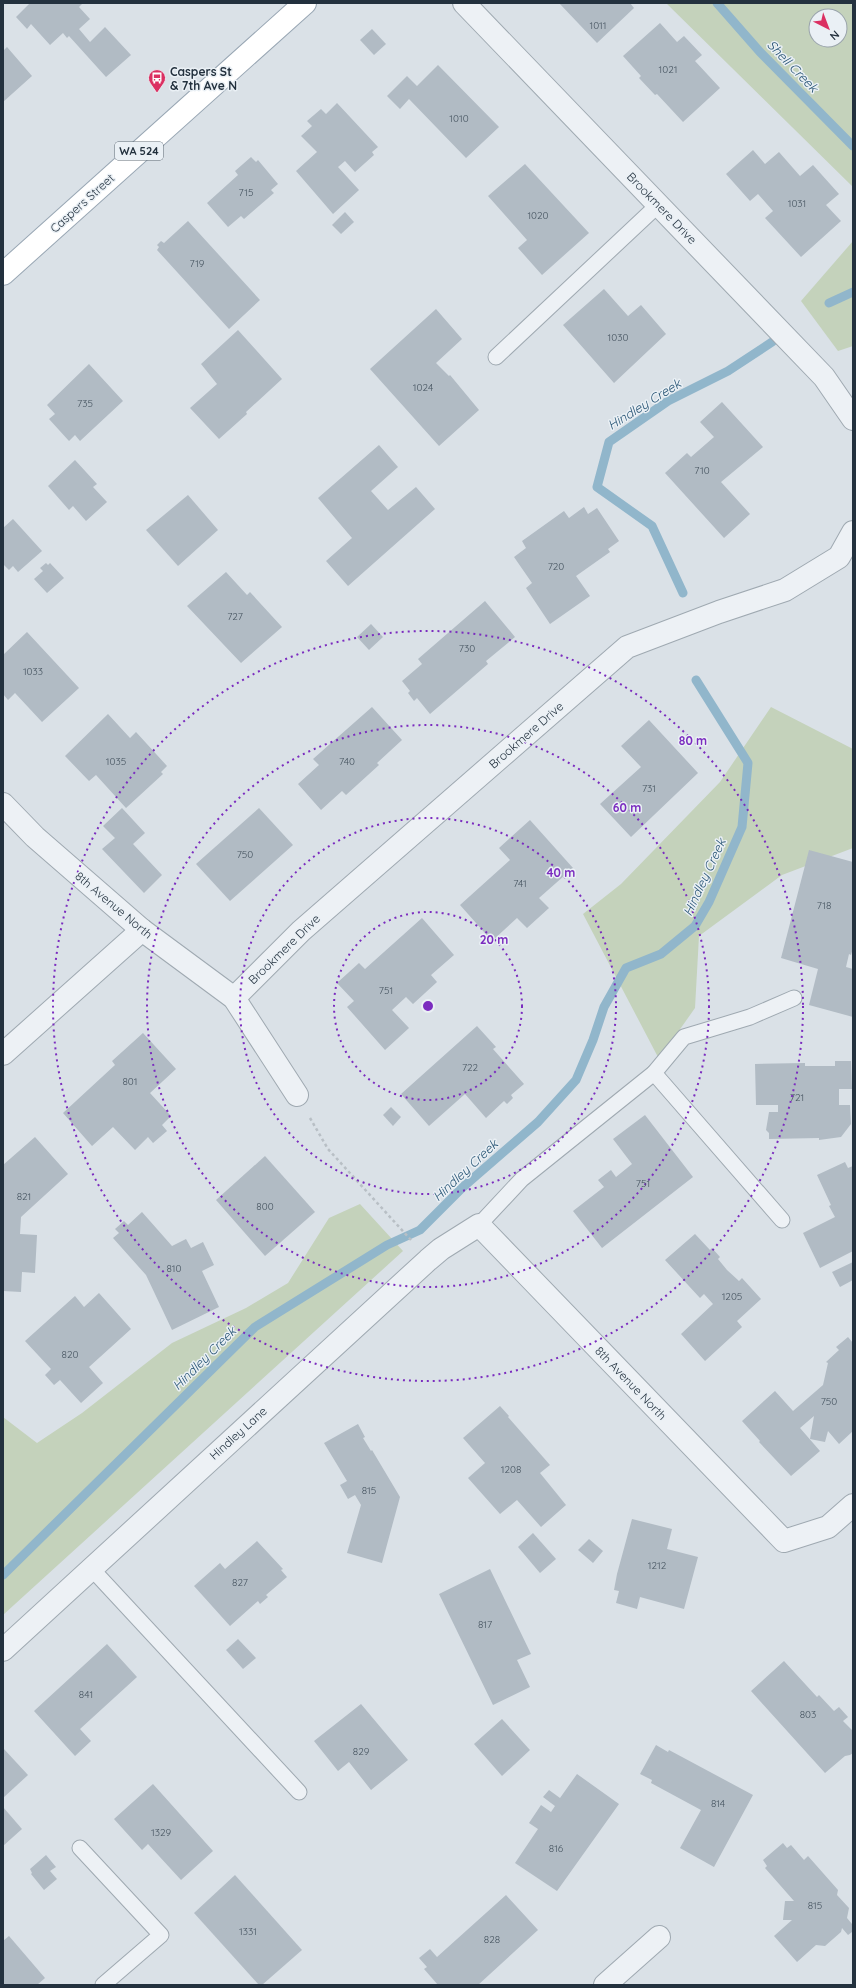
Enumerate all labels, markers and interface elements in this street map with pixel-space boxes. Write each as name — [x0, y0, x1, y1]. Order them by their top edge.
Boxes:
north arrow — [808, 8, 848, 48]
house number: 1011 — [589, 19, 607, 32]
text: N — [827, 28, 842, 43]
water label: Shell Creek — [764, 37, 823, 96]
house number: 1021 — [659, 63, 677, 76]
place label: Caspers St & 7th Ave N — [170, 64, 237, 93]
bus stop icon: Caspers St & 7th Ave N — [147, 68, 167, 93]
house number: 1010 — [449, 112, 469, 125]
road number: WA 524 — [115, 142, 163, 160]
street label: Brookmere Drive — [624, 169, 700, 247]
street label: Caspers Street — [47, 170, 117, 236]
house number: 715 — [239, 186, 253, 199]
house number: 1031 — [788, 197, 806, 210]
house number: 1020 — [527, 209, 549, 222]
house number: 719 — [190, 257, 205, 270]
house number: 1030 — [608, 331, 628, 344]
water label: Hindley Creek — [604, 375, 685, 433]
house number: 1024 — [413, 381, 433, 394]
house number: 735 — [77, 397, 93, 410]
house number: 710 — [694, 464, 710, 477]
house number: 720 — [548, 560, 564, 573]
house number: 727 — [227, 610, 243, 623]
house number: 730 — [459, 642, 475, 655]
house number: 1033 — [23, 665, 43, 678]
street label: Brookmere Drive — [486, 698, 567, 772]
text: 80 m — [679, 733, 707, 748]
house number: 1035 — [106, 755, 126, 768]
house number: 740 — [339, 755, 355, 768]
house number: 731 — [642, 782, 656, 795]
text: 60 m — [613, 800, 641, 815]
water label: Hindley Creek — [679, 835, 729, 918]
house number: 750 — [237, 848, 253, 861]
text: 40 m — [547, 865, 575, 880]
street label: 8th Avenue North — [72, 868, 156, 942]
house number: 741 — [513, 877, 527, 890]
house number: 718 — [817, 899, 831, 912]
street label: Brookmere Drive — [245, 911, 323, 987]
text: 20 m — [480, 932, 508, 947]
house number: 751 — [379, 984, 393, 997]
centre of rings — [421, 999, 435, 1013]
house number: 722 — [462, 1061, 479, 1074]
house number: 801 — [122, 1075, 138, 1088]
house number: 721 — [790, 1091, 804, 1104]
water label: Hindley Creek — [429, 1135, 502, 1204]
house number: 751 — [636, 1177, 650, 1190]
house number: 821 — [17, 1190, 31, 1203]
house number: 800 — [256, 1200, 274, 1213]
house number: 810 — [166, 1262, 182, 1275]
house number: 1205 — [722, 1290, 742, 1303]
water label: Hindley Creek — [169, 1322, 240, 1393]
street label: 8th Avenue North — [592, 1343, 670, 1423]
house number: 820 — [62, 1348, 78, 1361]
house number: 750 — [821, 1395, 837, 1408]
street label: Hindley Lane — [206, 1403, 270, 1463]
house number: 1208 — [501, 1463, 521, 1476]
house number: 815 — [362, 1484, 376, 1497]
house number: 1212 — [648, 1559, 667, 1572]
house number: 827 — [232, 1576, 248, 1589]
house number: 817 — [478, 1618, 492, 1631]
house number: 841 — [79, 1688, 93, 1701]
house number: 803 — [800, 1708, 816, 1721]
house number: 829 — [353, 1745, 370, 1758]
house number: 814 — [711, 1797, 725, 1810]
house number: 1329 — [151, 1826, 171, 1839]
house number: 816 — [549, 1842, 564, 1855]
house number: 815 — [808, 1899, 822, 1912]
house number: 1331 — [239, 1925, 257, 1938]
house number: 828 — [484, 1933, 500, 1946]

